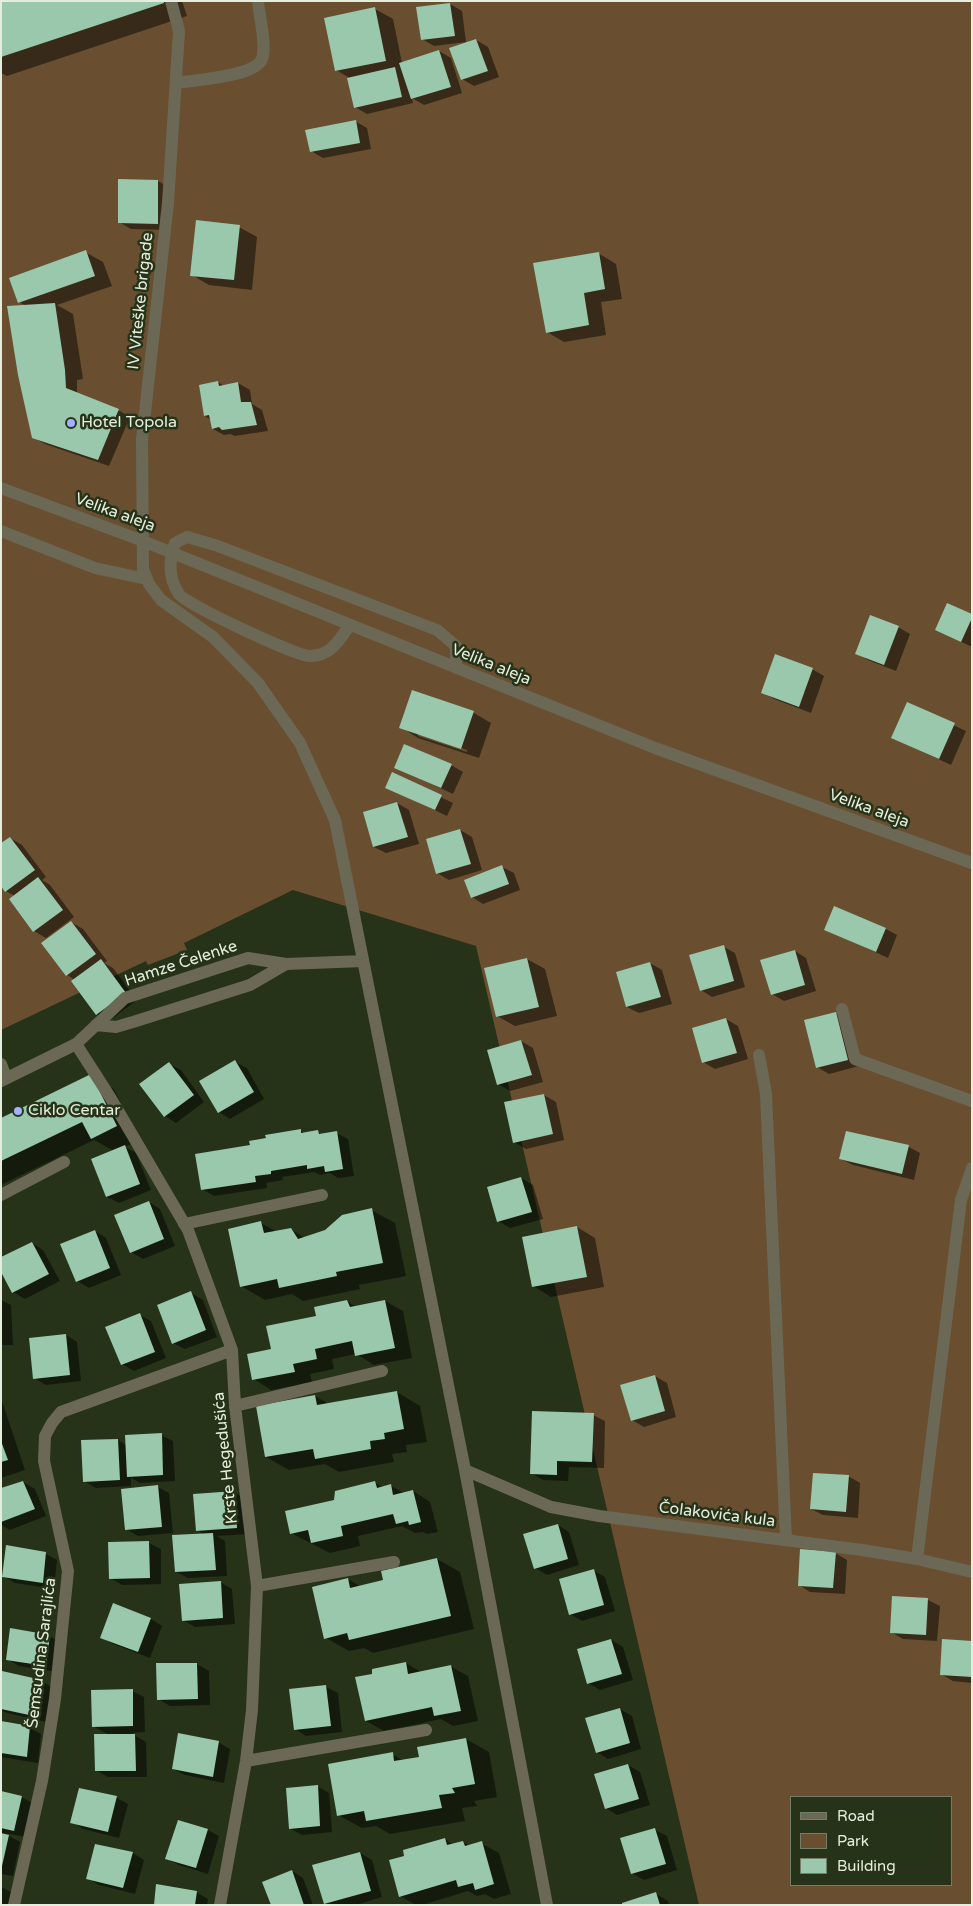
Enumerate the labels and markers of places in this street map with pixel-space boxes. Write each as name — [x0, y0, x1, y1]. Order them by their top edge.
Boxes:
place label: Hotel Topola — [81, 413, 177, 433]
marker: Hotel Topola — [65, 417, 77, 429]
place label: Ciklo Centar — [28, 1101, 120, 1121]
marker: Ciklo Centar — [12, 1105, 24, 1117]

